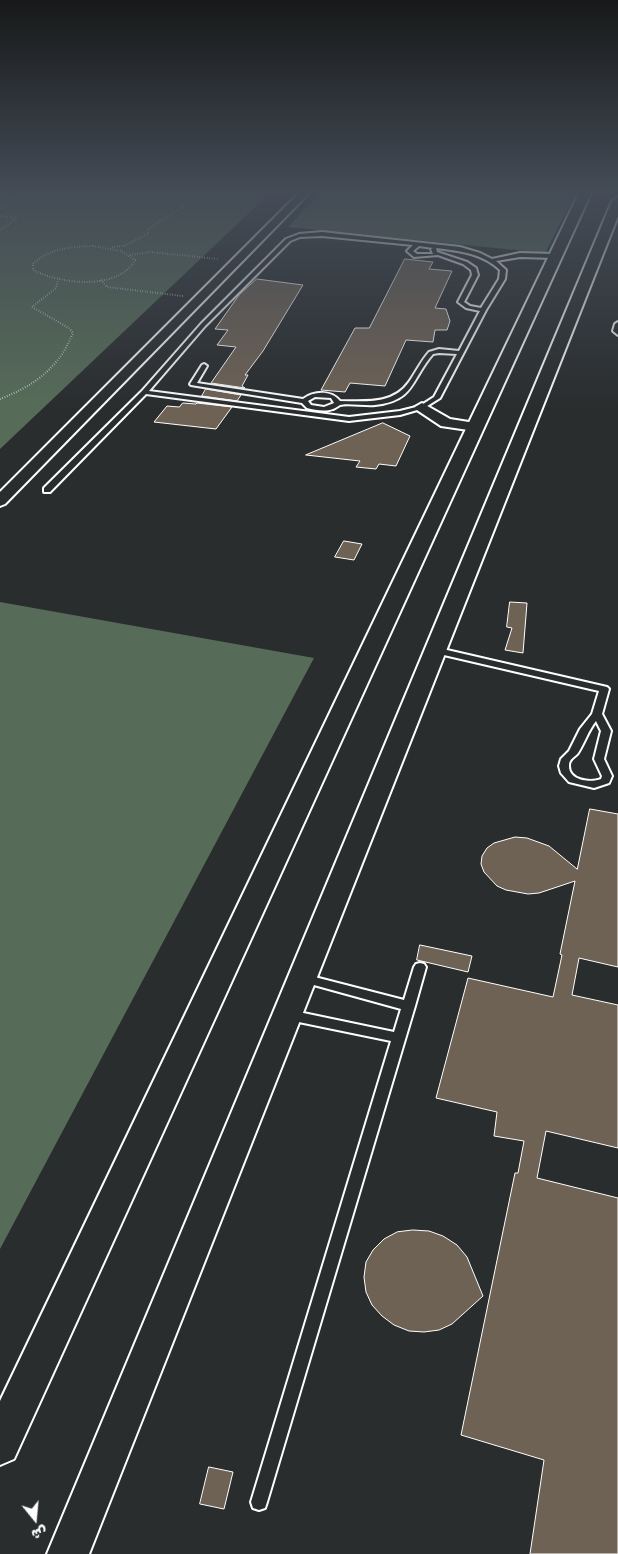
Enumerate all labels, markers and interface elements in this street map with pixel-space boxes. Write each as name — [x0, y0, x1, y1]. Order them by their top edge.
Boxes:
north arrow — [10, 1494, 60, 1544]
text: ش — [29, 1522, 50, 1545]

